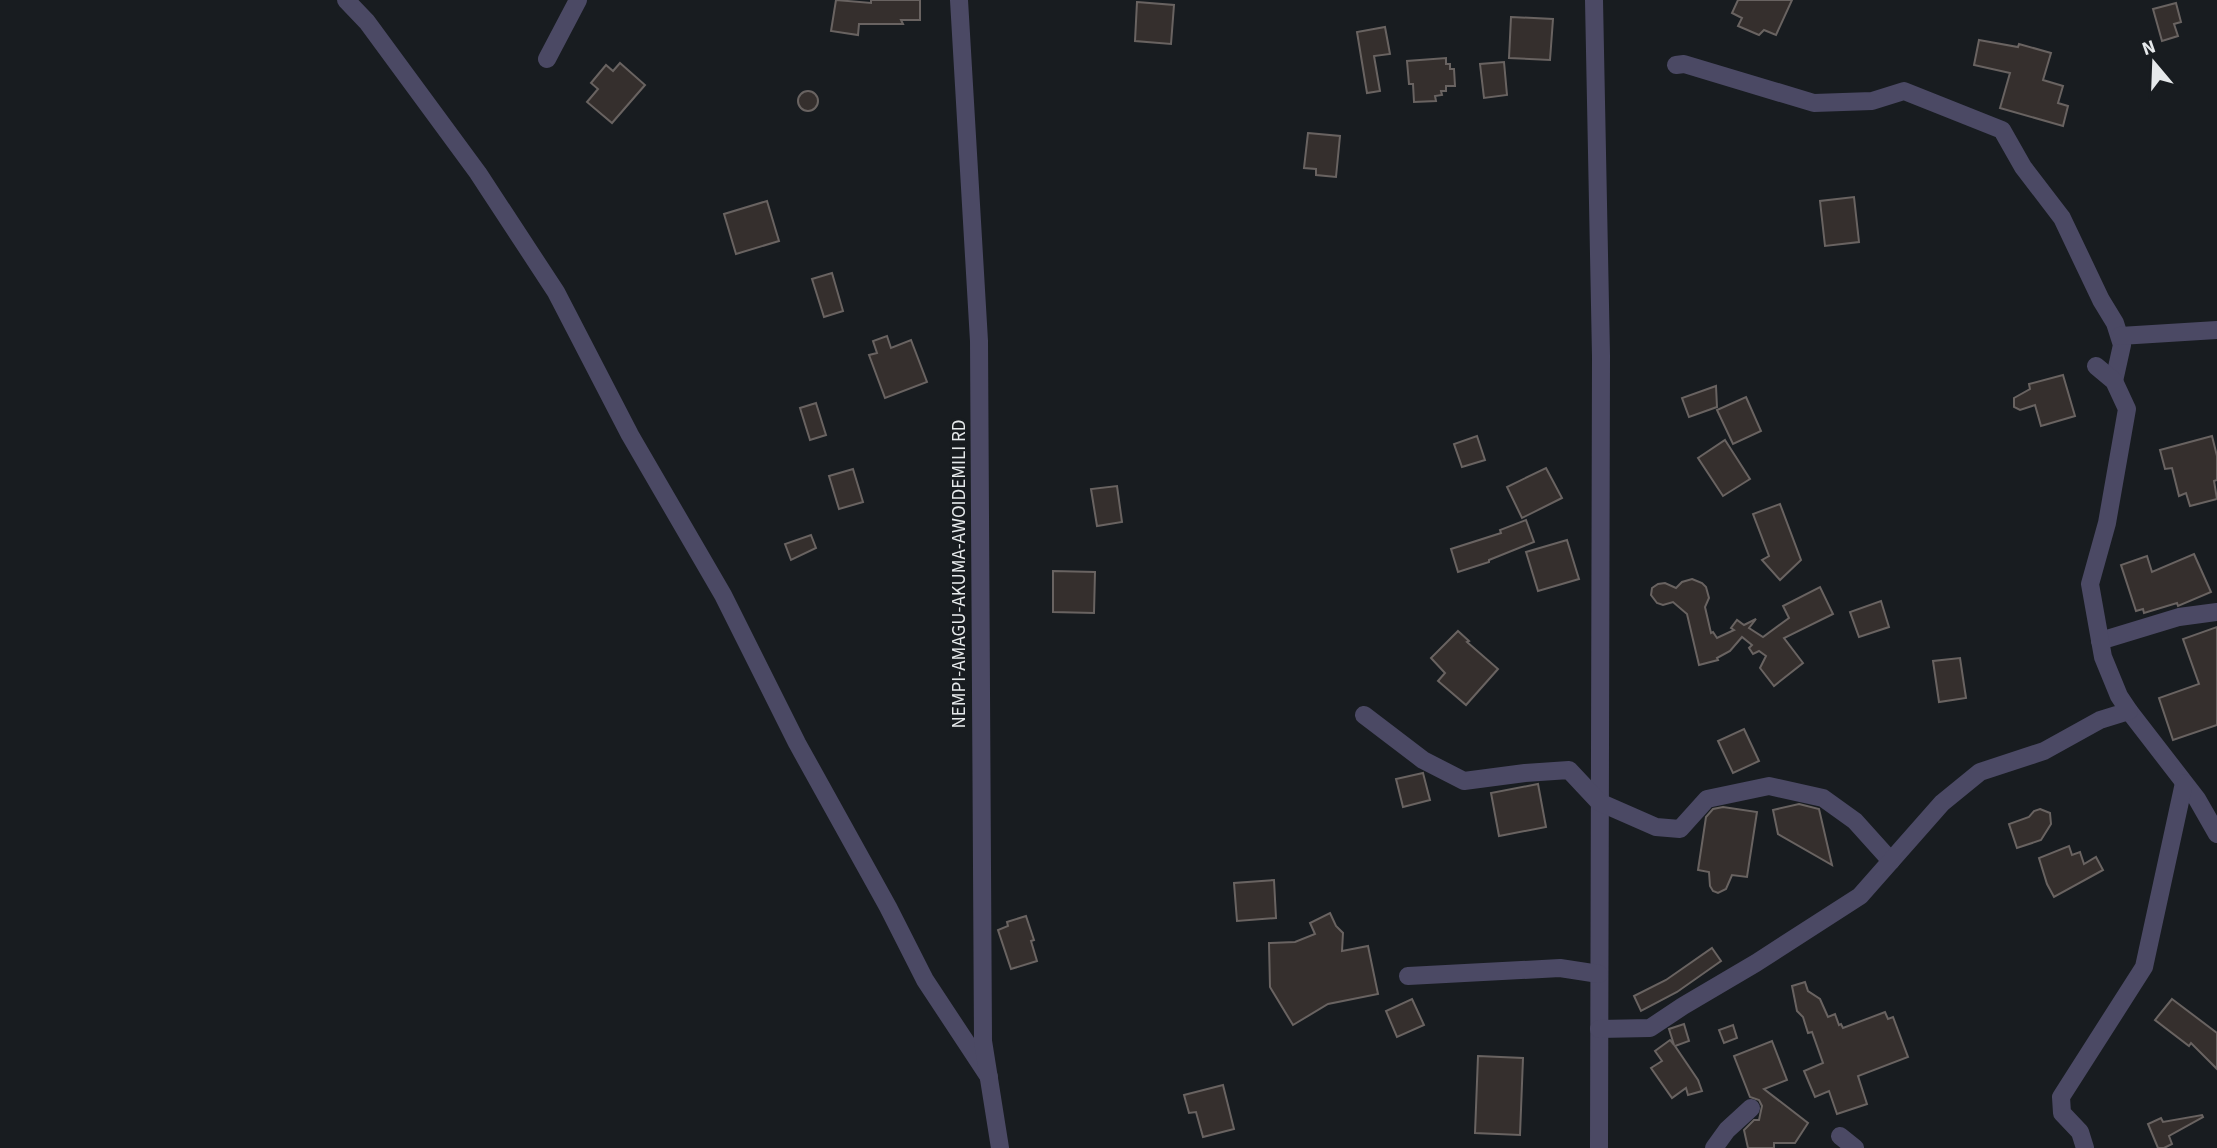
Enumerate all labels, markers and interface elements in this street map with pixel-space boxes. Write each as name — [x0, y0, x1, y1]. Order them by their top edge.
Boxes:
north arrow — [2119, 28, 2189, 98]
text: N — [2139, 34, 2159, 63]
street label: NEMPI-AMAGU-AKUMA-AWOIDEMILI RD — [946, 419, 973, 729]

